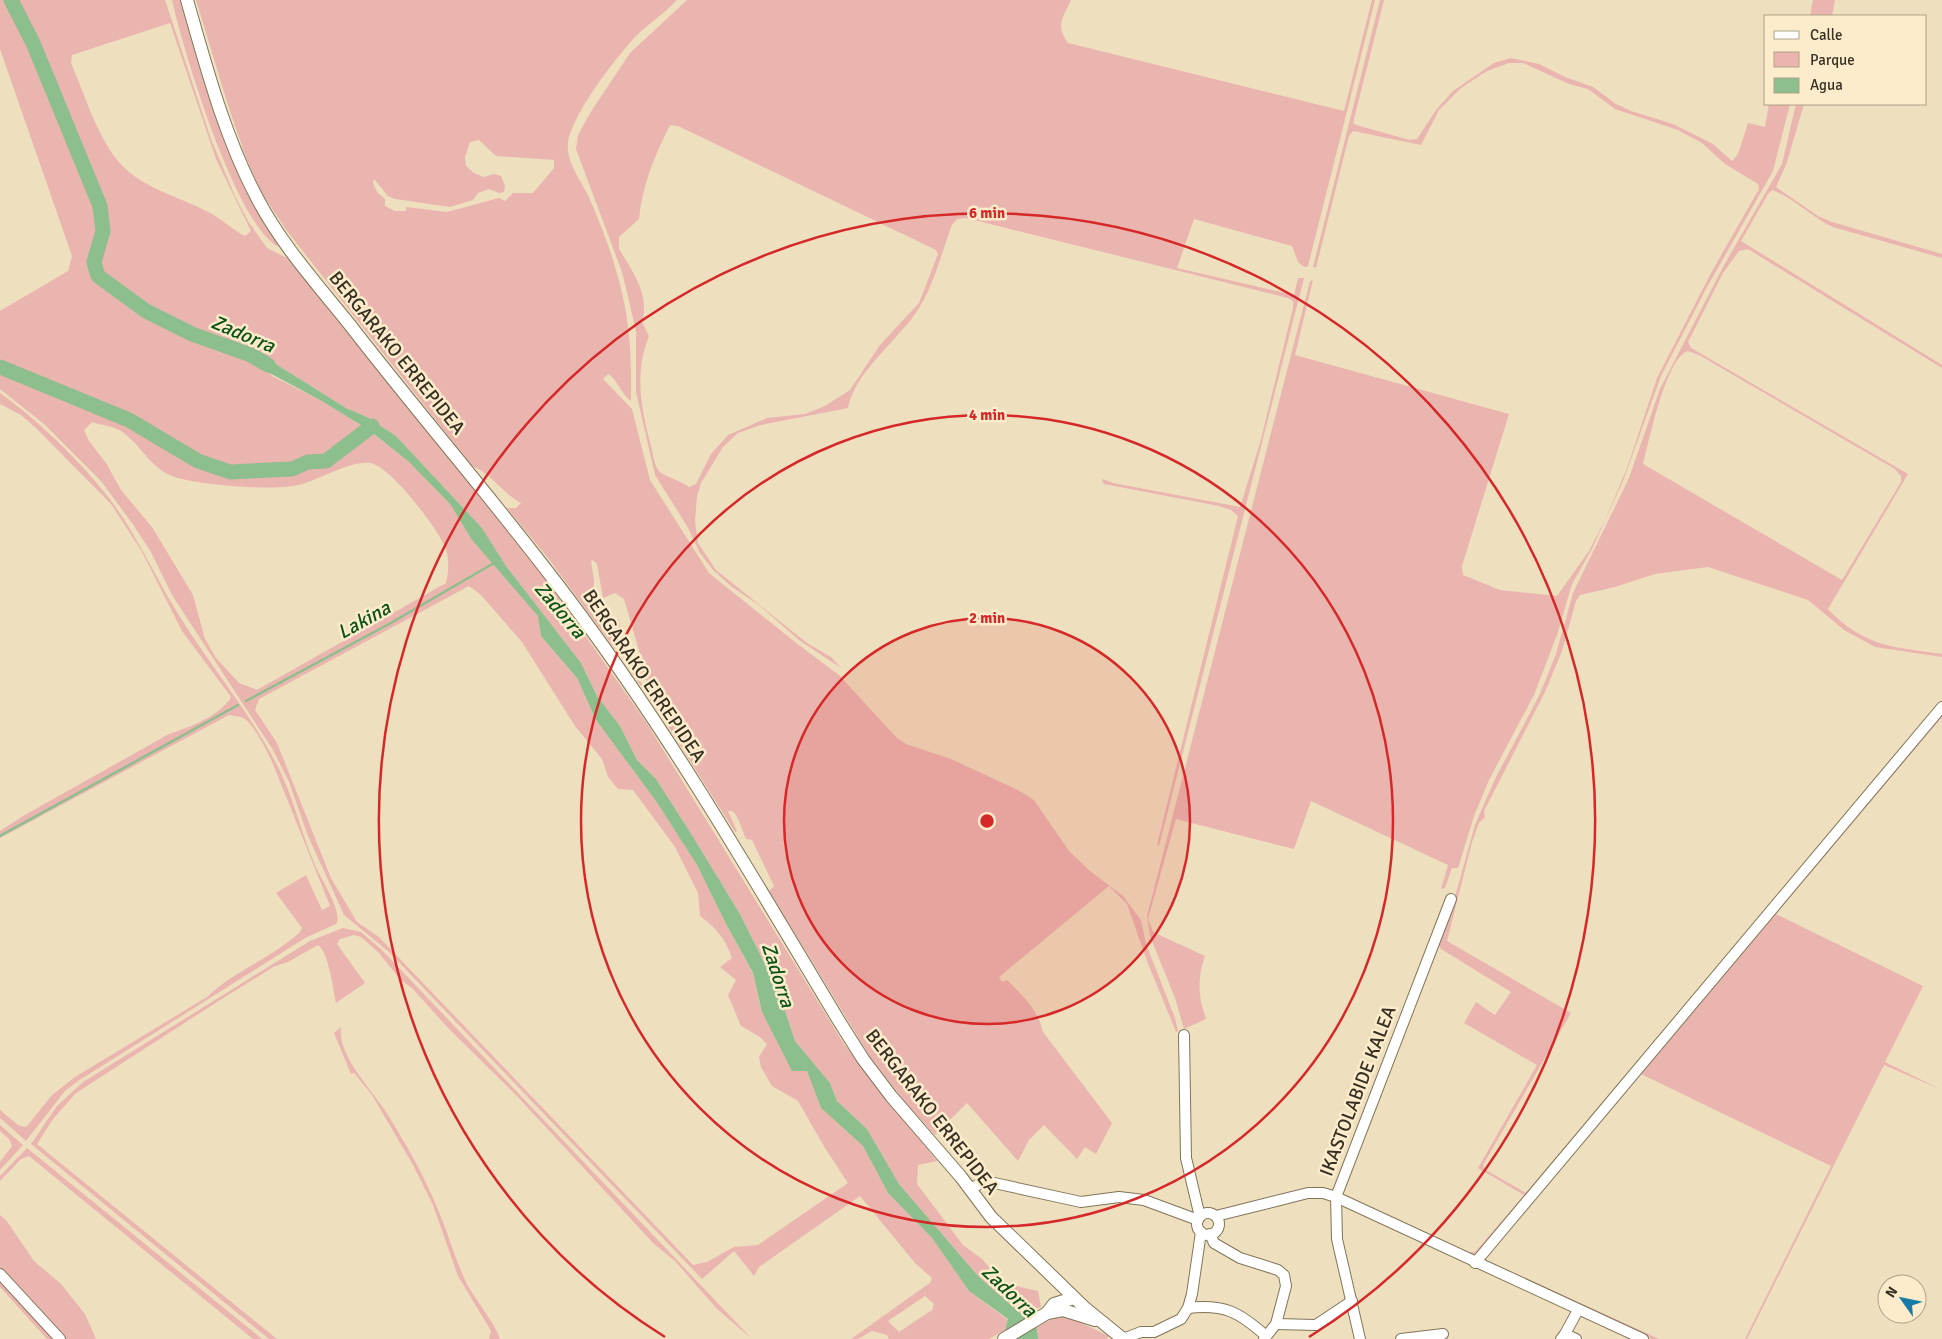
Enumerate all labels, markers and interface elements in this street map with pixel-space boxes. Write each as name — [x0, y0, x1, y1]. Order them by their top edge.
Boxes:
legend — [1764, 15, 1927, 105]
text: Calle — [1810, 26, 1843, 44]
text: Parque — [1810, 51, 1855, 69]
text: Agua — [1810, 76, 1843, 94]
text: 6 min — [969, 204, 1005, 222]
street label: BERGARAKO ERREPIDEA — [324, 266, 471, 440]
water label: Zadorra — [207, 309, 279, 359]
text: 4 min — [969, 406, 1005, 424]
water label: Zadorra — [529, 576, 592, 644]
street label: BERGARAKO ERREPIDEA — [577, 585, 711, 767]
water label: Lakina — [333, 595, 396, 645]
text: 2 min — [969, 609, 1005, 627]
centre of rings — [978, 812, 996, 830]
water label: Zadorra — [756, 939, 800, 1011]
street label: IKASTOLABIDE KALEA — [1314, 1002, 1402, 1180]
street label: BERGARAKO ERREPIDEA — [860, 1024, 1004, 1200]
water label: Zadorra — [976, 1259, 1043, 1323]
north arrow — [1877, 1274, 1927, 1324]
text: N — [1882, 1283, 1901, 1301]

